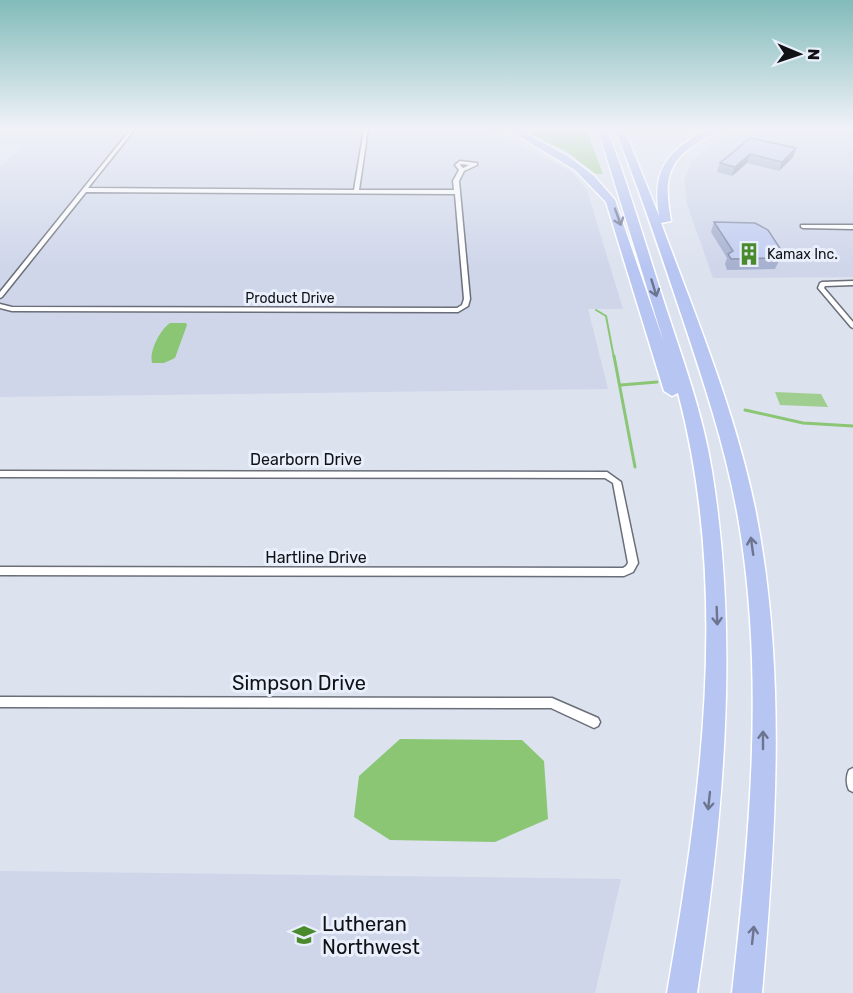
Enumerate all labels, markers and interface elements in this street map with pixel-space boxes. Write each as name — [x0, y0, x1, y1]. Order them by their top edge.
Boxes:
north arrow — [769, 24, 829, 84]
text: N — [804, 48, 823, 61]
one-way arrow — [613, 207, 624, 225]
building icon: Kamax Inc. — [736, 241, 762, 267]
place label: Kamax Inc. — [767, 246, 838, 263]
one-way arrow — [649, 278, 660, 297]
street label: Product Drive — [245, 290, 335, 307]
street label: Dearborn Drive — [250, 450, 362, 469]
one-way arrow — [746, 536, 757, 556]
street label: Hartline Drive — [265, 548, 367, 567]
one-way arrow — [711, 605, 722, 625]
street label: Simpson Drive — [232, 671, 366, 695]
one-way arrow — [757, 731, 769, 751]
one-way arrow — [703, 791, 714, 811]
place label: Lutheran Northwest — [322, 912, 420, 959]
school or university icon: Lutheran Northwest — [291, 922, 317, 948]
one-way arrow — [748, 925, 759, 945]

